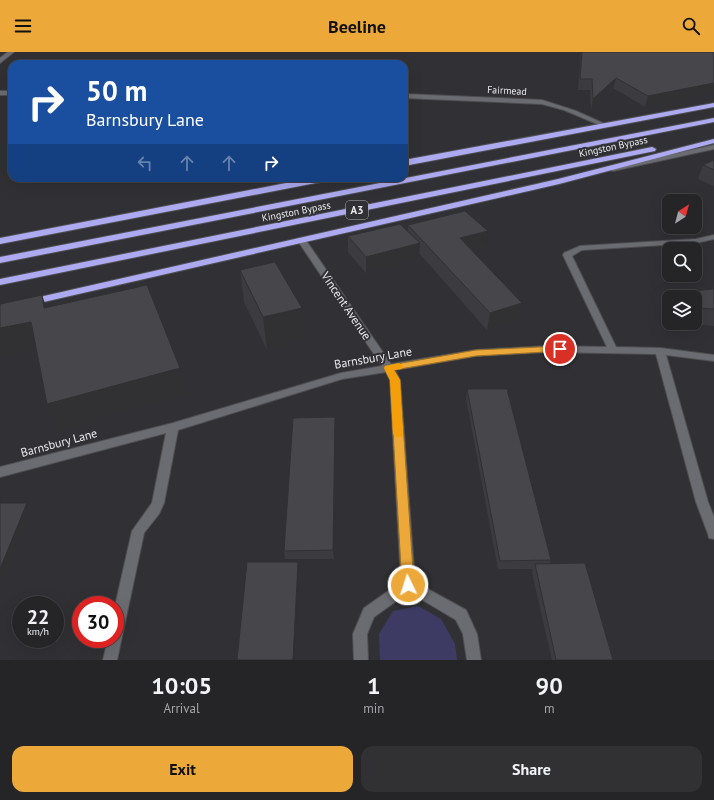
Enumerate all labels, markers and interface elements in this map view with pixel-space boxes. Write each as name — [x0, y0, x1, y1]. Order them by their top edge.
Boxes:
icon: menu — [12, 15, 34, 37]
text: Beeline — [328, 15, 386, 38]
icon: search — [680, 15, 702, 37]
text: 50 m — [86, 72, 147, 109]
icon: right — [20, 76, 72, 128]
street label: Fairmead — [487, 83, 527, 98]
text: Barnsbury Lane — [86, 108, 204, 131]
street label: Kingston Bypass — [578, 133, 649, 160]
icon: left — [134, 152, 156, 174]
icon: ahead — [176, 152, 198, 174]
icon: ahead — [218, 152, 240, 174]
icon: right — [260, 152, 282, 174]
north arrow — [662, 194, 702, 234]
map controls — [662, 194, 702, 330]
street label: Kingston Bypass — [261, 198, 332, 225]
road number: A3 — [346, 201, 368, 219]
button: search — [662, 242, 702, 282]
street label: Vincent Avenue — [318, 268, 375, 343]
button: layers — [662, 290, 702, 330]
pin — [543, 332, 577, 366]
icon: arrive — [549, 338, 571, 360]
street label: Barnsbury Lane — [333, 343, 413, 372]
street label: Barnsbury Lane — [19, 425, 99, 460]
position arrow — [387, 564, 429, 606]
speed limit sign: 30 — [72, 596, 124, 648]
text: 22 — [27, 604, 49, 630]
text: km/h — [27, 625, 49, 638]
text: 10:05 — [151, 670, 212, 701]
text: 1 — [367, 670, 381, 701]
text: 90 — [536, 670, 563, 701]
text: Arrival — [163, 700, 200, 717]
text: min — [363, 700, 384, 717]
text: m — [544, 700, 554, 717]
button: Exit — [12, 746, 353, 792]
button: Share — [361, 746, 702, 792]

